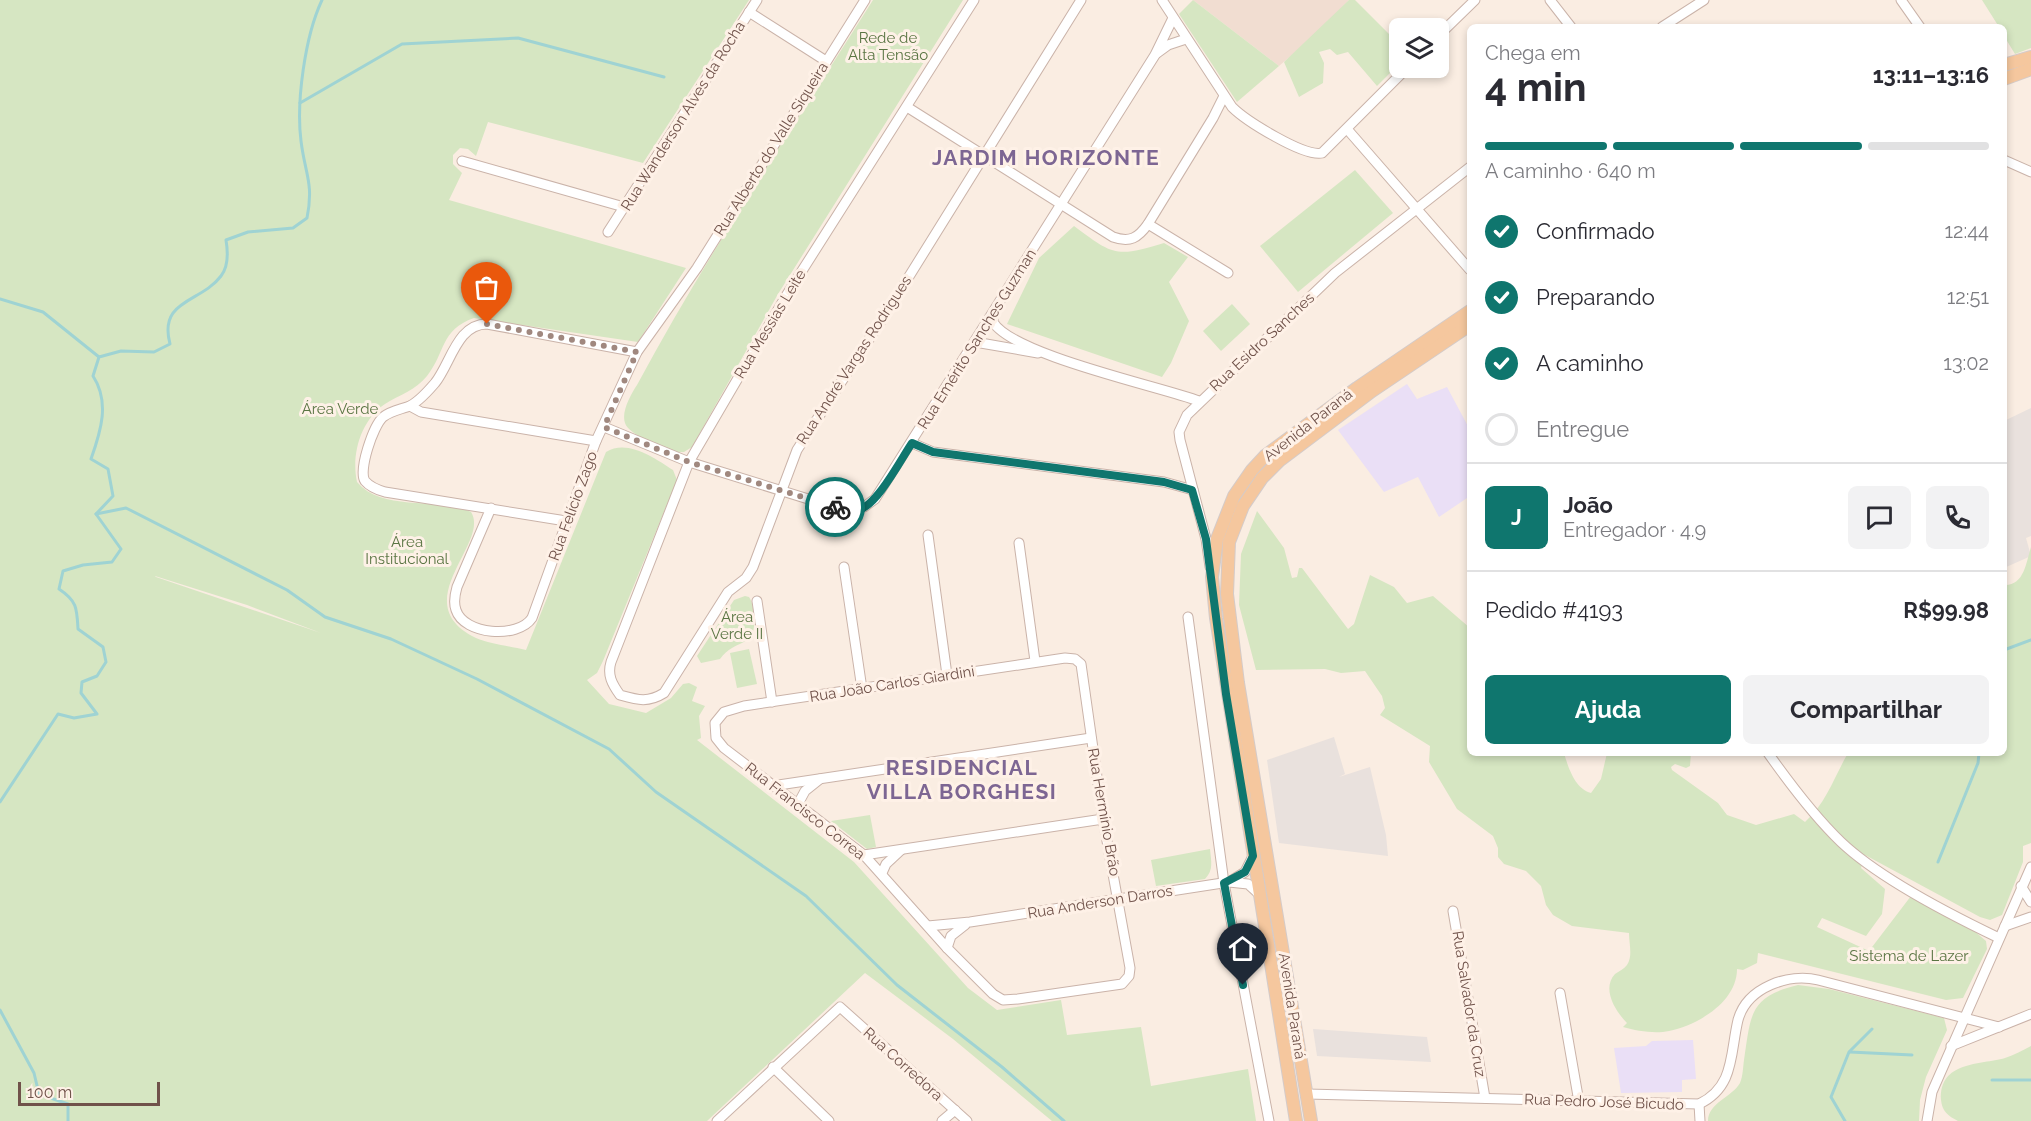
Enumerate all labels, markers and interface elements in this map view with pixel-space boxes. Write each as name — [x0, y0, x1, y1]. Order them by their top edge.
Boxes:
street label: Rua Wanderson Alves da Rocha — [617, 18, 749, 214]
map controls — [1389, 18, 1449, 78]
button: layers — [1389, 18, 1449, 78]
park label: Rede de Alta Tensão — [848, 29, 928, 64]
text: Chega em — [1485, 41, 1581, 65]
street label: Rua Alberto do Valle Siqueira — [710, 59, 832, 239]
text: 13:11–13:16 — [1873, 62, 1989, 88]
text: 4 min — [1485, 64, 1586, 110]
district label: JARDIM HORIZONTE — [932, 145, 1160, 170]
text: A caminho · 640 m — [1485, 159, 1656, 183]
icon: check — [1485, 215, 1518, 248]
text: Confirmado — [1536, 218, 1655, 244]
text: 12:44 — [1944, 219, 1989, 243]
street label: Rua Emérito Sanches Guzman — [914, 246, 1040, 432]
pin — [461, 262, 512, 324]
street label: Rua Messias Leite — [730, 266, 810, 382]
icon: bag — [470, 271, 503, 304]
street label: Rua André Vargas Rodrigues — [793, 272, 915, 448]
icon: check — [1485, 281, 1518, 314]
text: Preparando — [1536, 284, 1655, 310]
text: 12:51 — [1947, 285, 1989, 309]
street label: Rua Esidro Sanches — [1206, 289, 1318, 395]
icon: check — [1485, 347, 1518, 380]
text: A caminho — [1536, 350, 1644, 376]
text: 13:02 — [1943, 351, 1989, 375]
street label: Avenida Paraná — [1260, 385, 1356, 465]
park label: Área Verde — [302, 400, 379, 418]
text: Entregue — [1536, 416, 1629, 442]
street label: Rua Felício Zago — [545, 449, 601, 563]
courier — [805, 477, 865, 537]
button: chat — [1848, 486, 1911, 549]
button: phone — [1926, 486, 1989, 549]
icon: bike — [819, 491, 852, 524]
text: João — [1563, 492, 1613, 518]
text: J — [1511, 504, 1522, 530]
text: Entregador · 4.9 — [1563, 518, 1706, 542]
park label: Área Institucional — [365, 533, 450, 568]
text: Pedido #4193 — [1485, 597, 1623, 623]
text: R$99.98 — [1903, 597, 1989, 623]
park label: Área Verde II — [711, 608, 763, 643]
street label: Rua João Carlos Giardini — [808, 662, 976, 706]
button: Ajuda — [1485, 675, 1731, 744]
button: Compartilhar — [1743, 675, 1989, 744]
street label: Rua Hermínio Brão — [1084, 747, 1124, 878]
district label: RESIDENCIAL VILLA BORGHESI — [867, 755, 1057, 804]
street label: Rua Francisco Correa — [741, 759, 869, 863]
street label: Rua Anderson Darros — [1026, 882, 1174, 922]
pin — [1217, 923, 1268, 985]
street label: Rua Salvador da Cruz — [1449, 930, 1489, 1078]
icon: home — [1226, 932, 1259, 965]
park label: Sistema de Lazer — [1849, 947, 1969, 965]
street label: Avenida Paraná — [1275, 952, 1309, 1060]
street label: Rua Corredora — [860, 1024, 946, 1104]
scale bar — [18, 1079, 160, 1106]
text: 100 m — [27, 1083, 72, 1102]
street label: Rua Pedro José Bicudo — [1524, 1090, 1684, 1114]

